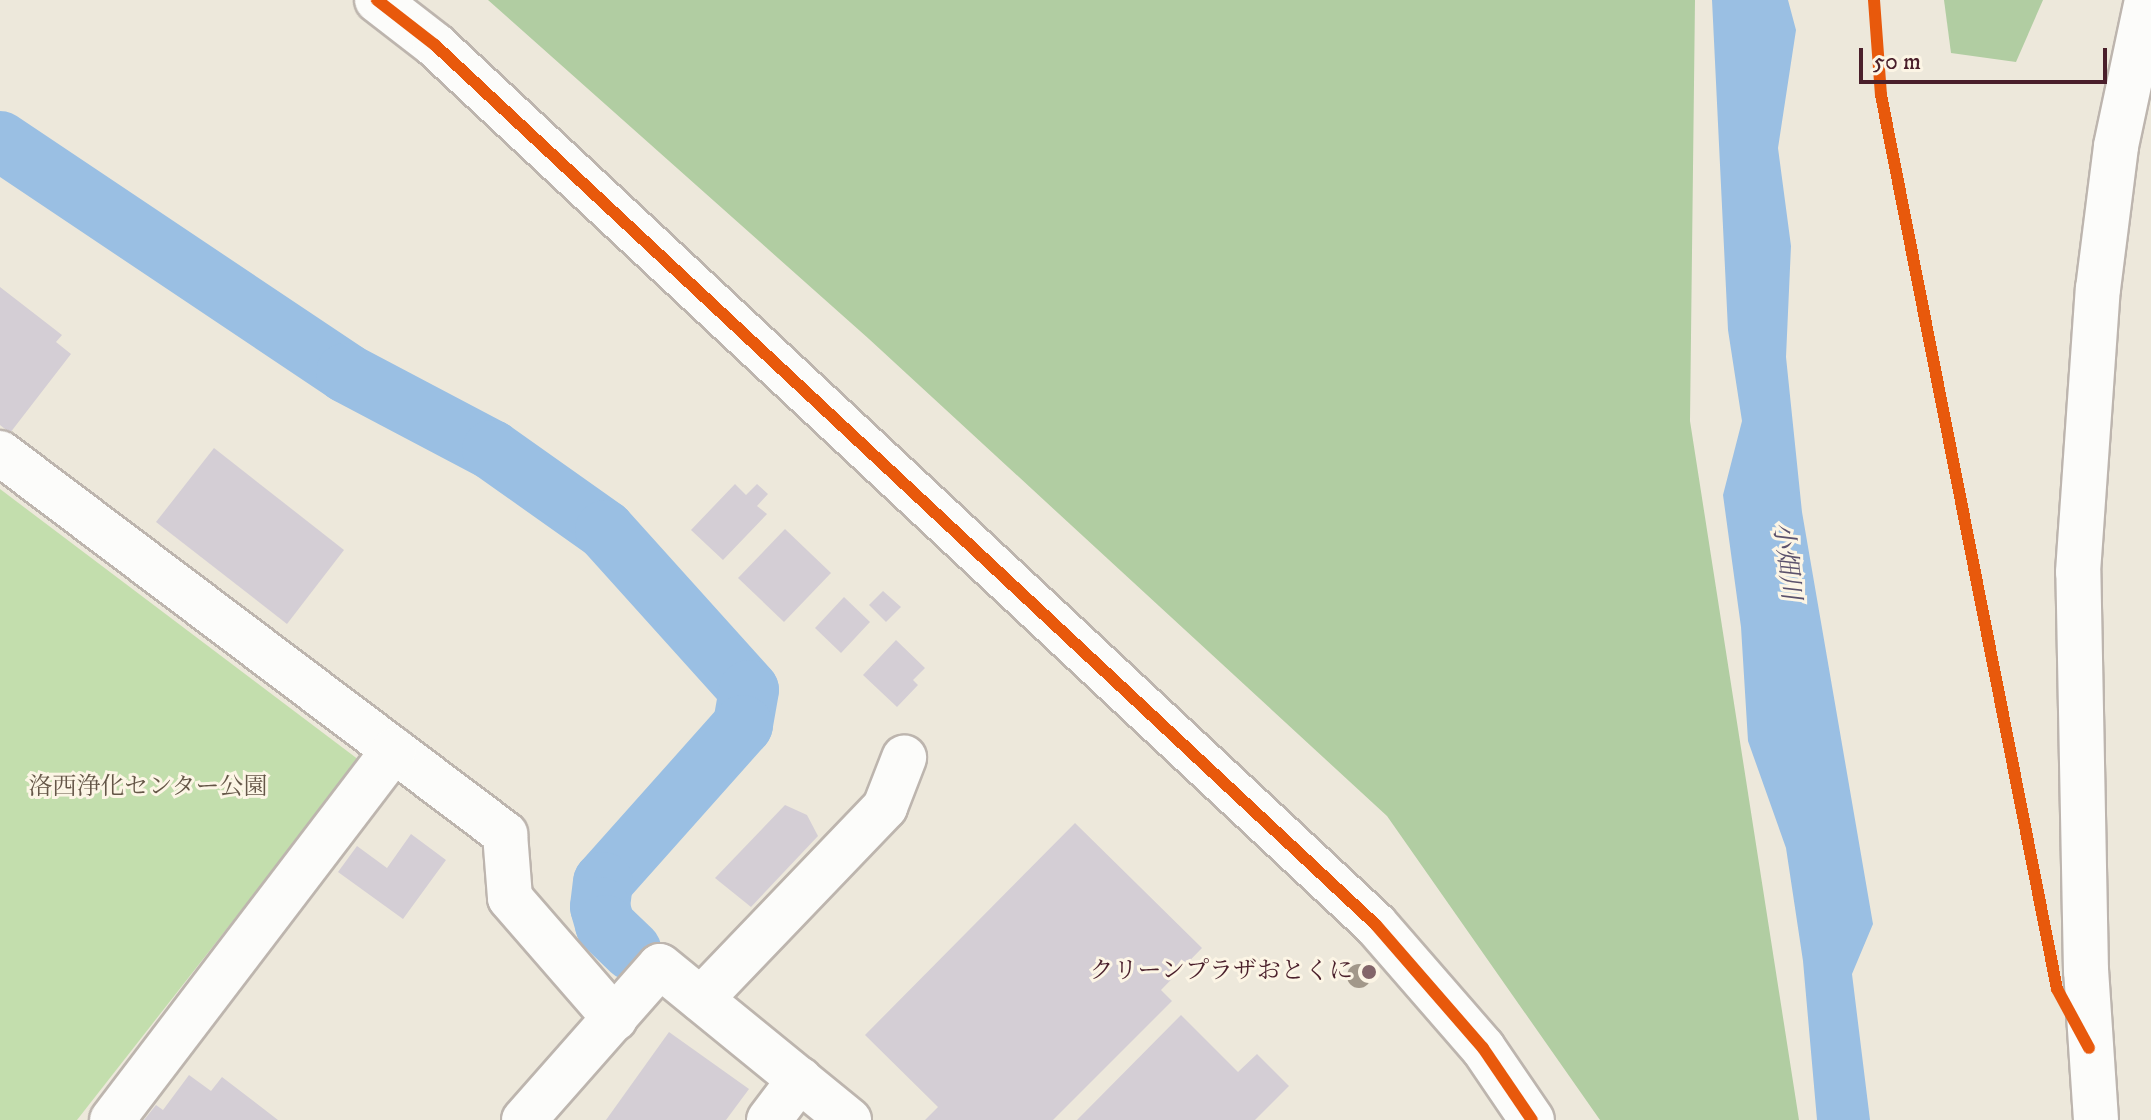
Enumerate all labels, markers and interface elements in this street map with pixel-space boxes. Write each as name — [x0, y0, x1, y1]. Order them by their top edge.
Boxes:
scale bar — [1863, 32, 2111, 82]
text: 50 m — [1873, 47, 1921, 77]
water label: 小畑川 — [1766, 520, 1806, 602]
park label: 洛西浄化センター公園 — [28, 774, 268, 802]
place label: クリーンプラザおとくに — [1089, 958, 1353, 986]
marker: クリーンプラザおとくに — [1360, 963, 1378, 981]

